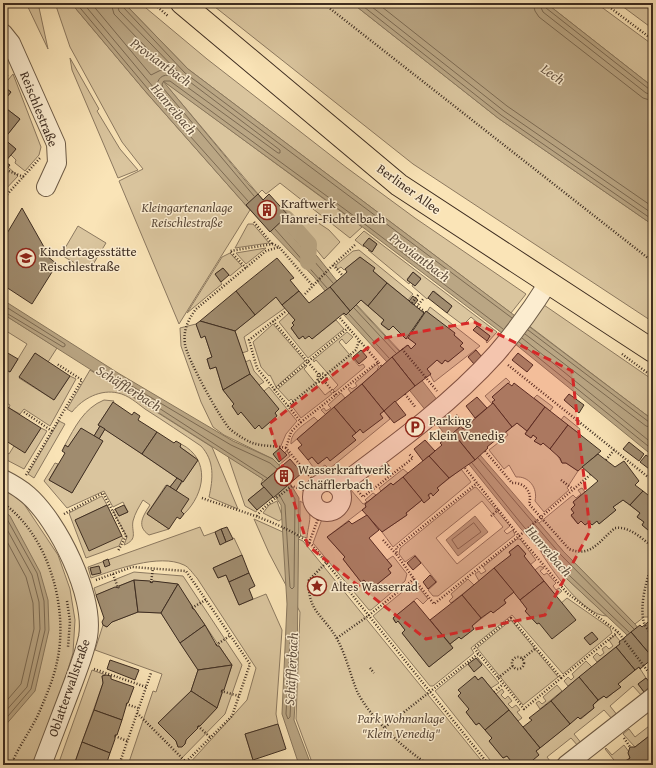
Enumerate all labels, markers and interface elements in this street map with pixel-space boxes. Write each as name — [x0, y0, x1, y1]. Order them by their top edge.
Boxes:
water label: Proviantbach — [126, 32, 196, 91]
water label: Lech — [536, 58, 569, 89]
street label: Reischlestraße — [15, 68, 63, 150]
water label: Hanreibach — [146, 78, 202, 139]
street label: Berliner Allee — [373, 159, 445, 219]
place label: Kraftwerk Hanrei-Fichtelbach — [281, 194, 386, 228]
park label: Kleingartenanlage Reischlestraße — [140, 198, 233, 232]
building icon: Kraftwerk Hanrei-Fichtelbach — [256, 199, 278, 221]
water label: Proviantbach — [385, 227, 454, 286]
place label: Kindertagesstätte Reischlestraße — [40, 242, 137, 276]
school or university icon: Kindertagesstätte Reischlestraße — [15, 247, 37, 269]
water label: Schäfflerbach — [93, 360, 165, 416]
place label: Parking Klein Venedig — [429, 411, 505, 445]
parking icon: Parking Klein Venedig — [404, 416, 426, 438]
place label: Wasserkraftwerk Schäfflerbach — [298, 460, 391, 494]
building icon: Wasserkraftwerk Schäfflerbach — [273, 465, 295, 487]
water label: Hanreibach — [521, 520, 577, 581]
place icon: Altes Wasserrad — [306, 575, 328, 597]
place label: Altes Wasserrad — [331, 577, 418, 596]
water label: Schäfflerbach — [279, 632, 303, 706]
street label: Oblatterwallstraße — [43, 637, 95, 739]
park label: Park Wohnanlage "Klein Venedig" — [357, 709, 444, 743]

